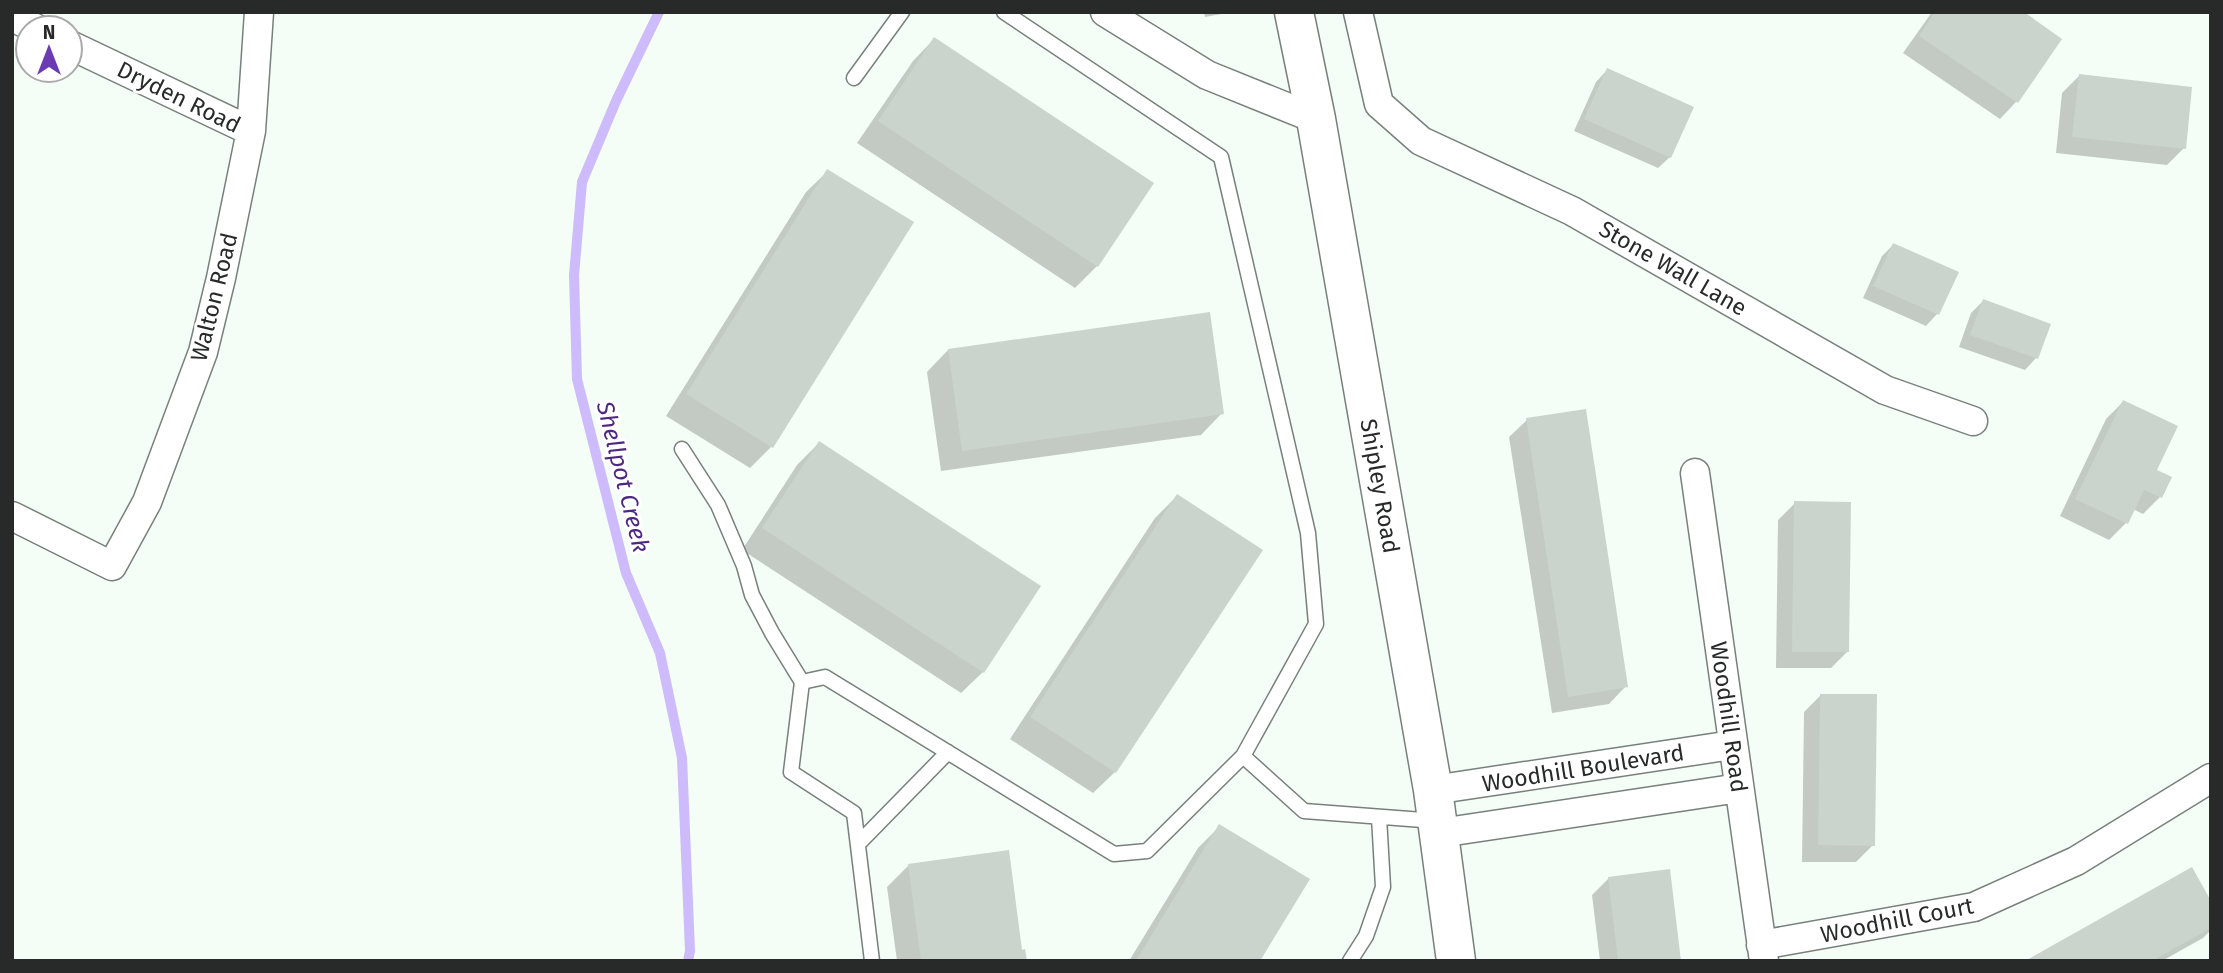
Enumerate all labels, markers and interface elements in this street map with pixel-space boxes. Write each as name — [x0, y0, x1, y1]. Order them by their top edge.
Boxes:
north arrow — [14, 14, 84, 84]
text: N — [43, 21, 55, 44]
street label: Dryden Road — [113, 55, 245, 139]
street label: Stone Wall Lane — [1594, 214, 1752, 322]
street label: Walton Road — [185, 230, 243, 364]
water label: Shellpot Creek — [590, 398, 655, 555]
street label: Shipley Road — [1354, 417, 1406, 555]
street label: Woodhill Road — [1705, 640, 1753, 794]
street label: Woodhill Boulevard — [1480, 738, 1686, 798]
street label: Woodhill Court — [1818, 891, 1977, 949]

